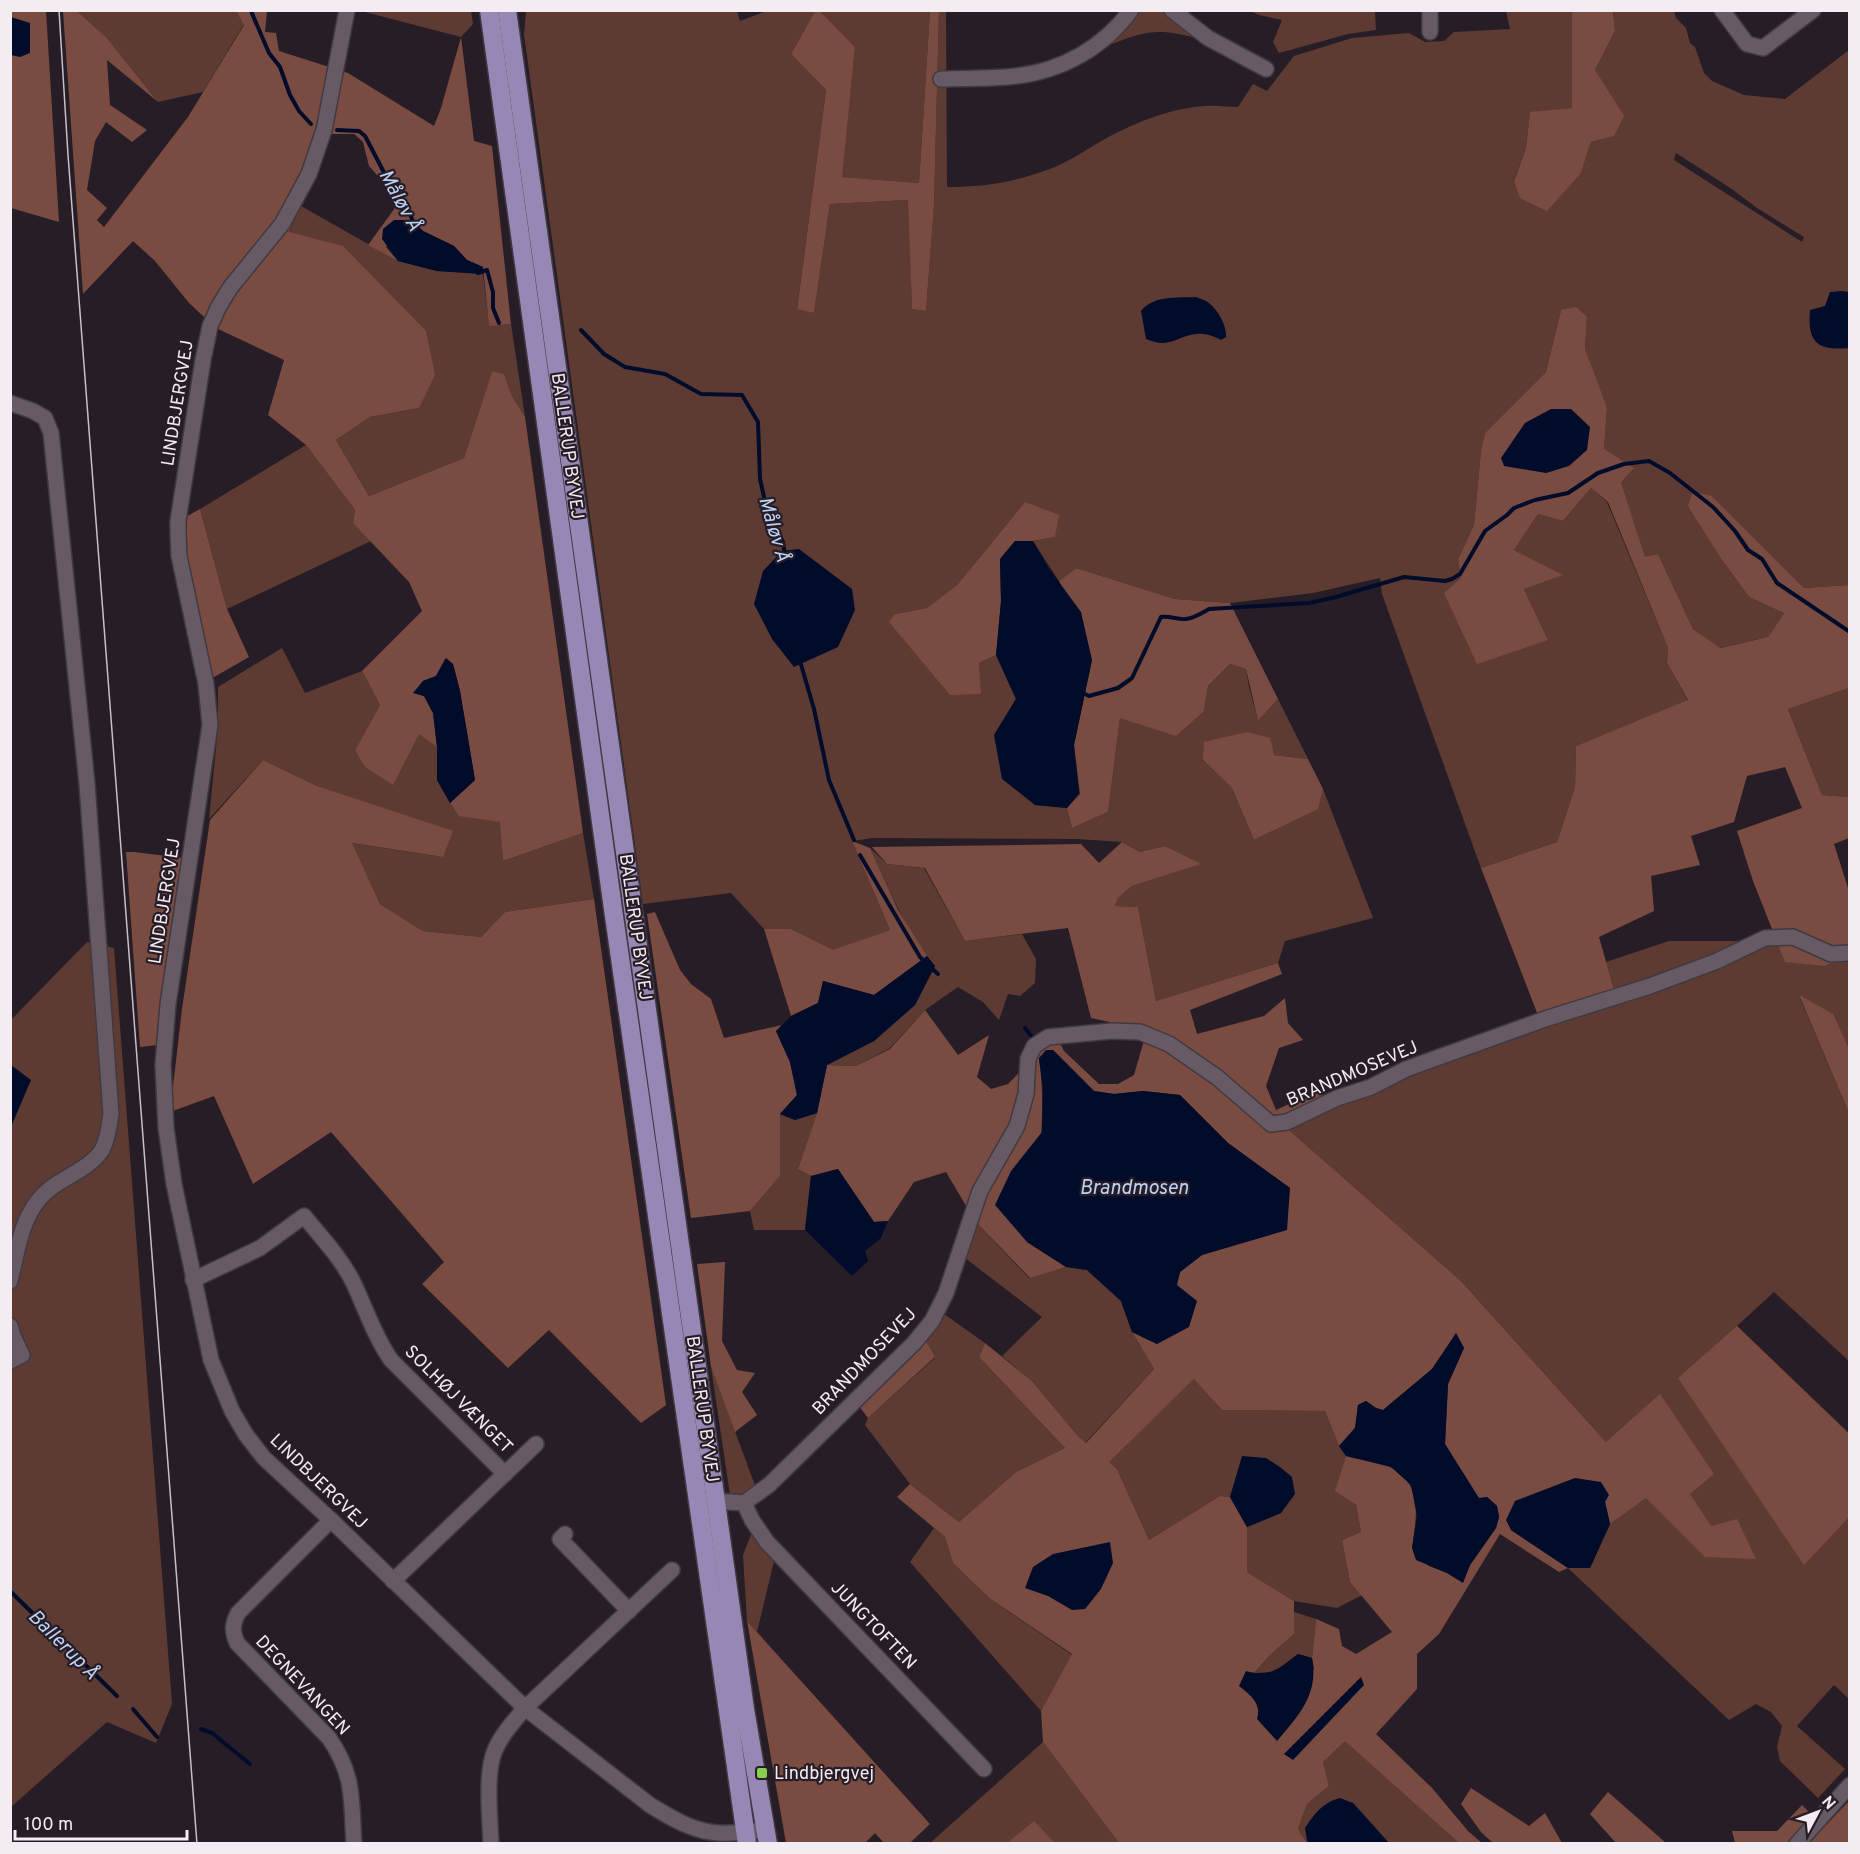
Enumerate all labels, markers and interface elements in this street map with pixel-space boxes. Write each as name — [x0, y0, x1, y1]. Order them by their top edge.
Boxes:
water label: Måløv Å — [372, 165, 428, 237]
street label: LINDBJERGVEJ — [157, 339, 200, 468]
street label: BALLERUP BYVEJ — [545, 371, 588, 521]
water label: Måløv Å — [751, 493, 796, 565]
street label: LINDBJERGVEJ — [144, 837, 187, 966]
street label: BALLERUP BYVEJ — [613, 852, 656, 1002]
street label: BRANDMOSEVEJ — [1283, 1036, 1422, 1112]
water label: Brandmosen — [1080, 1176, 1189, 1202]
street label: BRANDMOSEVEJ — [808, 1303, 922, 1421]
street label: BALLERUP BYVEJ — [680, 1334, 723, 1484]
street label: SOLHØJ VÆNGET — [399, 1341, 517, 1459]
street label: LINDBJERGVEJ — [264, 1430, 372, 1535]
street label: JUNGTOFTEN — [825, 1577, 921, 1675]
water label: Ballerup Å — [22, 1604, 104, 1686]
street label: DEGNEVANGEN — [250, 1631, 354, 1741]
place label: Lindbjergvej — [774, 1763, 874, 1786]
marker: Lindbjergvej — [755, 1766, 769, 1780]
north arrow — [1788, 1782, 1848, 1842]
text: N — [1816, 1793, 1839, 1814]
scale bar — [15, 1803, 188, 1841]
text: 100 m — [24, 1814, 73, 1837]

